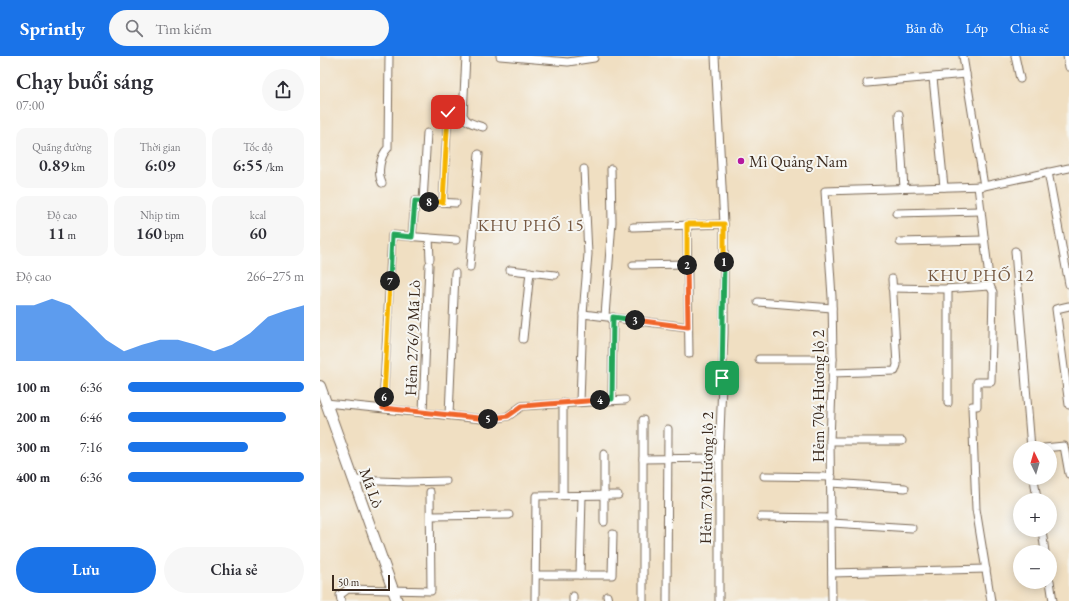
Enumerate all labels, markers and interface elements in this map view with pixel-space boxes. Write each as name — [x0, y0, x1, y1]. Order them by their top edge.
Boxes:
search box — [109, 10, 389, 46]
text: Sprintly — [20, 16, 85, 41]
icon: search — [123, 17, 145, 39]
text: Tìm kiếm — [155, 19, 212, 38]
text: Bản đồ — [906, 19, 944, 37]
text: Lớp — [966, 19, 988, 37]
text: Chia sẻ — [1010, 19, 1049, 37]
text: Chạy buổi sáng — [16, 67, 153, 96]
button: share — [262, 69, 304, 111]
pin — [431, 95, 465, 129]
text: 07:00 — [16, 97, 44, 114]
icon: check — [437, 101, 459, 123]
text: Quãng đường — [32, 140, 92, 154]
text: Thời gian — [139, 140, 181, 154]
text: Tốc độ — [243, 140, 273, 154]
place label: Mì Quảng Nam — [749, 151, 848, 172]
text: 0.89 — [39, 154, 69, 176]
text: 6:09 — [145, 154, 175, 176]
text: 6:55 — [232, 154, 263, 176]
marker: Mì Quảng Nam — [736, 156, 746, 166]
text: km — [69, 160, 85, 174]
text: /km — [263, 160, 284, 174]
pin: 8 — [419, 192, 439, 212]
text: 8 — [426, 195, 432, 209]
text: Độ cao — [47, 208, 77, 222]
text: Nhịp tim — [140, 208, 180, 222]
text: kcal — [250, 208, 266, 222]
district label: KHU PHỐ 15 — [477, 214, 585, 236]
text: 11 — [48, 222, 65, 244]
text: 160 — [136, 222, 162, 244]
text: 60 — [249, 222, 267, 244]
text: m — [65, 228, 76, 242]
text: bpm — [162, 228, 184, 242]
pin: 1 — [714, 252, 734, 272]
pin: 2 — [677, 255, 697, 275]
text: 1 — [721, 255, 727, 269]
text: 2 — [684, 258, 690, 272]
district label: KHU PHỐ 12 — [927, 264, 1035, 286]
text: Độ cao — [16, 268, 52, 285]
text: 266–275 m — [247, 268, 304, 285]
pin: 7 — [380, 271, 400, 291]
text: 7 — [387, 274, 393, 288]
street label: Hẻm 276/9 Mã Lò — [400, 280, 425, 396]
pin: 3 — [625, 310, 645, 330]
text: 3 — [632, 313, 638, 327]
street label: Hẻm 704 Hương lộ 2 — [808, 329, 829, 462]
pin — [705, 361, 739, 395]
icon: arrive — [711, 367, 733, 389]
text: 100 m — [16, 379, 50, 396]
text: 6:36 — [80, 379, 102, 396]
pin: 6 — [374, 387, 394, 407]
text: 6 — [381, 390, 387, 404]
pin: 4 — [590, 390, 610, 410]
text: 4 — [597, 393, 603, 407]
text: 200 m — [16, 409, 50, 426]
text: 6:46 — [80, 409, 102, 426]
pin: 5 — [478, 409, 498, 429]
street label: Hẻm 730 Hương lộ 2 — [695, 411, 718, 544]
text: 5 — [485, 412, 491, 426]
text: 300 m — [16, 439, 50, 456]
text: 7:16 — [80, 439, 102, 456]
north arrow — [1013, 441, 1057, 485]
map controls — [1013, 441, 1057, 589]
street label: Mã Lò — [355, 465, 388, 511]
text: 400 m — [16, 469, 50, 486]
text: 6:36 — [80, 469, 102, 486]
button: + — [1013, 493, 1057, 537]
button: − — [1013, 545, 1057, 589]
button: Lưu — [16, 547, 156, 593]
button: Chia sẻ — [164, 547, 304, 593]
scale bar — [332, 573, 390, 592]
text: 50 m — [338, 575, 359, 589]

